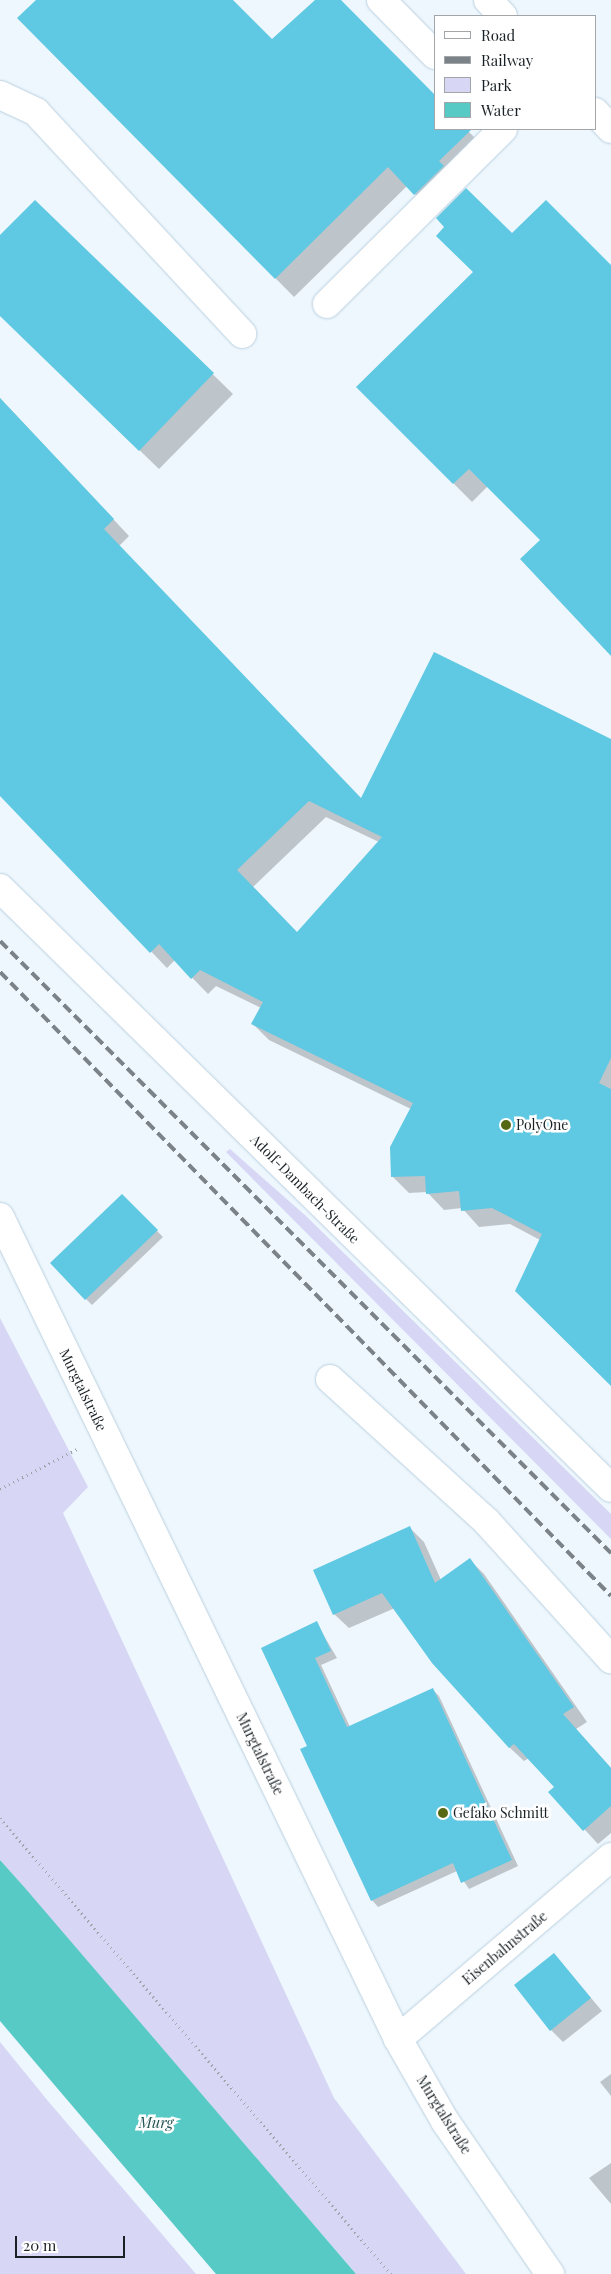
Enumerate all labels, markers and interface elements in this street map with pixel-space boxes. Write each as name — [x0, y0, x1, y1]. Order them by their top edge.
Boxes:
legend — [434, 15, 596, 130]
text: Road — [481, 25, 515, 45]
text: Railway — [481, 50, 533, 70]
text: Park — [481, 75, 512, 95]
text: Water — [481, 100, 521, 120]
place label: PolyOne — [516, 1117, 568, 1133]
marker: PolyOne — [500, 1119, 512, 1131]
street label: Adolf-Dambach-Straße — [247, 1131, 363, 1247]
street label: Murgtalstraße — [56, 1346, 110, 1434]
street label: Murgtalstraße — [233, 1710, 287, 1798]
place label: Gefako Schmitt — [453, 1805, 548, 1821]
marker: Gefako Schmitt — [437, 1807, 449, 1819]
street label: Eisenbahnstraße — [459, 1908, 551, 1988]
street label: Murgtalstraße — [413, 2073, 475, 2157]
water label: Murg — [139, 2114, 173, 2132]
scale bar — [18, 2226, 128, 2258]
text: 20 m — [23, 2235, 56, 2255]

